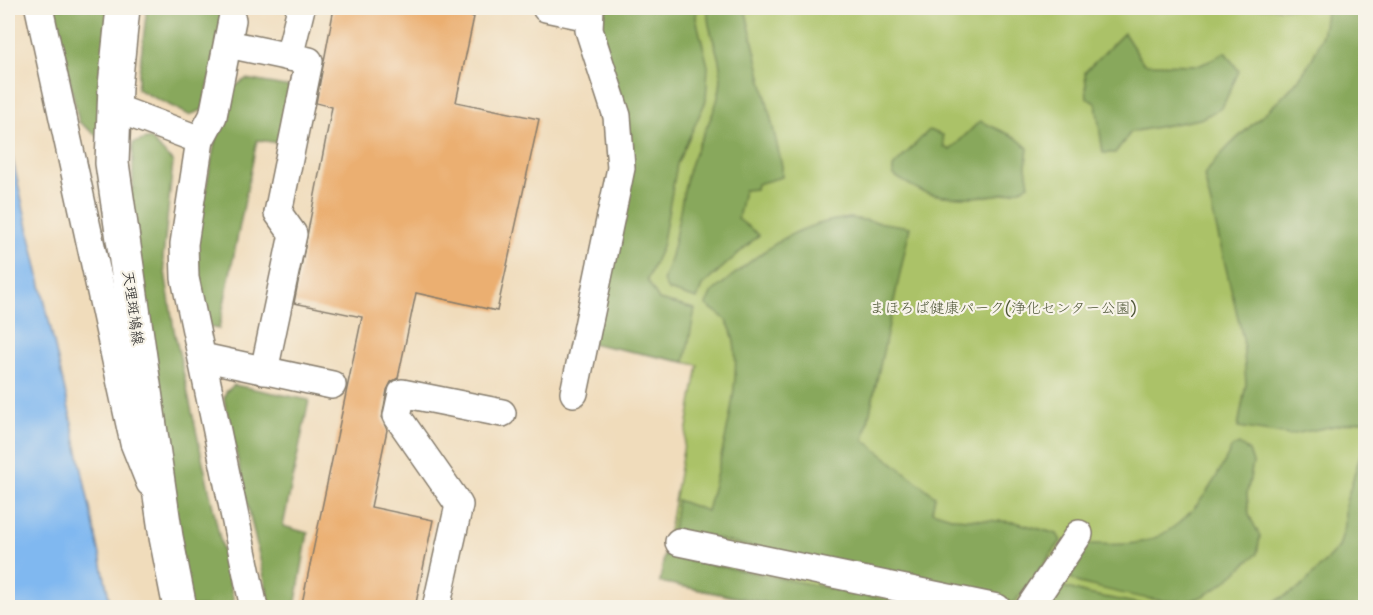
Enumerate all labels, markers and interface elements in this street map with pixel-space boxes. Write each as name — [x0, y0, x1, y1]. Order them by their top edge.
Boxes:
street label: 天理斑鳩線 — [118, 269, 148, 347]
park label: まほろば健康パーク(浄化センター公園) — [869, 298, 1137, 318]

